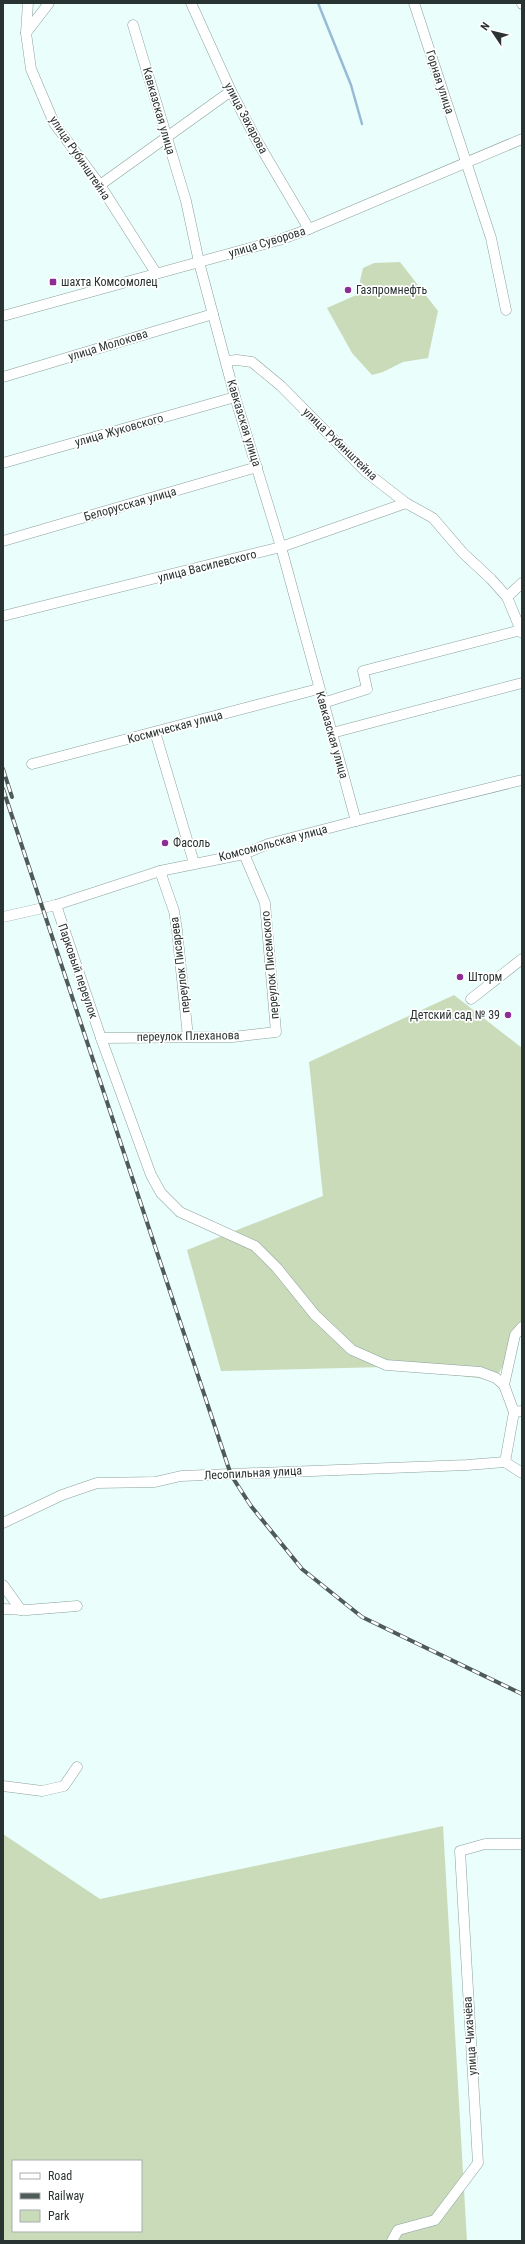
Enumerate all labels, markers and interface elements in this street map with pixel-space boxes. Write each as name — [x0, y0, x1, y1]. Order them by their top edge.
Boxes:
north arrow — [473, 12, 513, 52]
text: N — [478, 20, 493, 33]
street label: Горная улица — [423, 48, 457, 116]
street label: Кавказская улица — [140, 66, 178, 156]
street label: улица Захарова — [221, 80, 271, 156]
street label: улица Рубинштейна — [47, 113, 113, 203]
street label: улица Суворова — [227, 224, 307, 260]
place label: шахта Комсомолец — [61, 275, 158, 289]
marker: шахта Комсомолец — [48, 277, 58, 287]
place label: Газпромнефть — [356, 283, 427, 297]
marker: Газпромнефть — [343, 285, 353, 295]
street label: улица Молокова — [67, 326, 150, 364]
street label: Кавказская улица — [224, 378, 264, 468]
street label: улица Рубинштейна — [300, 405, 380, 483]
street label: улица Жуковского — [73, 411, 165, 449]
street label: Белорусская улица — [82, 484, 178, 524]
street label: улица Василевского — [156, 547, 258, 585]
street label: Кавказская улица — [313, 690, 351, 780]
street label: Космическая улица — [126, 707, 224, 746]
street label: Комсомольская улица — [217, 822, 329, 864]
place label: Фасоль — [173, 836, 210, 850]
marker: Фасоль — [160, 838, 170, 848]
street label: переулок Писемского — [258, 910, 282, 1020]
street label: переулок Писарева — [167, 916, 193, 1014]
street label: Парковый переулок — [55, 922, 101, 1021]
place label: Шторм — [468, 970, 502, 984]
marker: Шторм — [455, 972, 465, 982]
place label: Детский сад № 39 — [410, 1008, 500, 1022]
marker: Детский сад № 39 — [503, 1010, 513, 1020]
street label: переулок Плеханова — [137, 1028, 240, 1044]
street label: Лесопильная улица — [204, 1463, 303, 1483]
street label: улица Чихачёва — [460, 1996, 480, 2076]
legend — [12, 2160, 142, 2232]
text: Road — [48, 2169, 72, 2183]
text: Railway — [48, 2189, 84, 2203]
text: Park — [48, 2209, 70, 2223]

